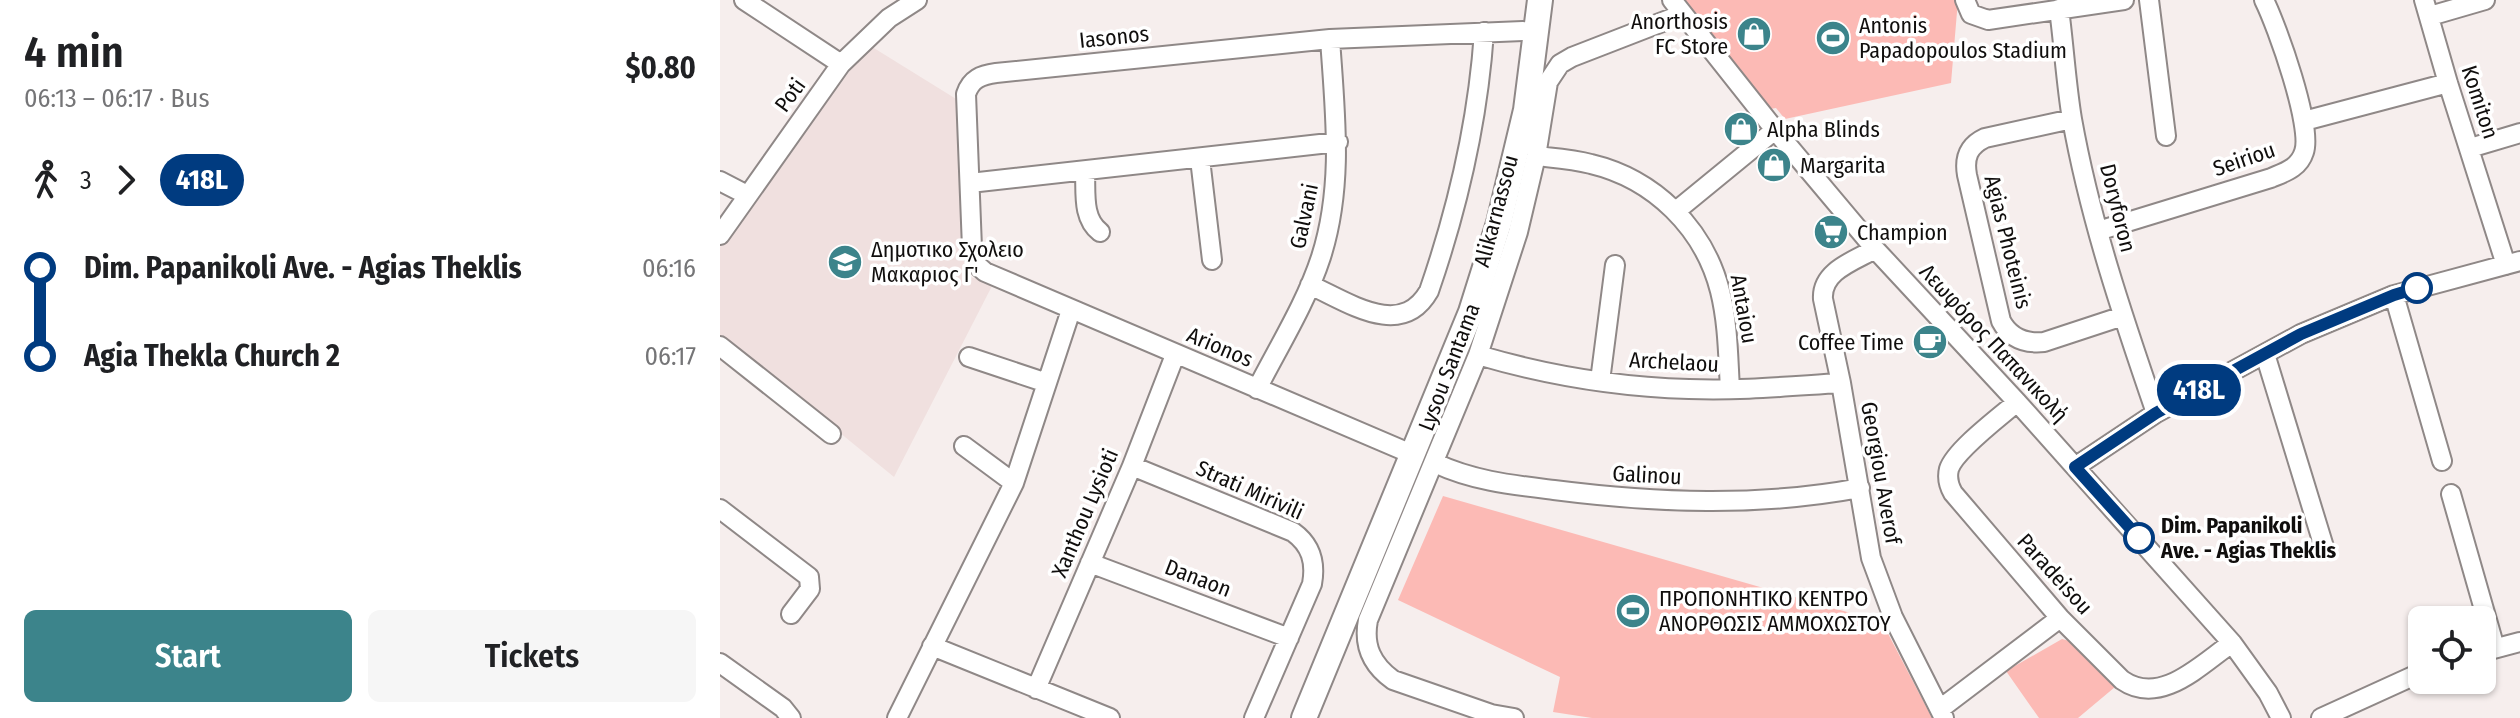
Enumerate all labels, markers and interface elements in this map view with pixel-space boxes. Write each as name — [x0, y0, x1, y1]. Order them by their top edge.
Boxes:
place label: Anorthosis FC Store — [1631, 8, 1728, 60]
place label: Antonis Papadopoulos Stadium — [1859, 12, 2067, 64]
shop icon: Anorthosis FC Store — [1735, 15, 1773, 53]
sports icon: Antonis Papadopoulos Stadium — [1814, 19, 1852, 57]
street label: Iasonos — [1078, 20, 1150, 54]
text: 4 min — [24, 26, 124, 79]
text: $0.80 — [626, 50, 696, 86]
street label: Komiton — [2456, 62, 2504, 142]
street label: Poti — [769, 73, 811, 117]
text: 06:13 – 06:17 · Bus — [24, 83, 210, 114]
shop icon: Alpha Blinds — [1722, 110, 1760, 148]
place label: Alpha Blinds — [1767, 116, 1880, 143]
street label: Seiriou — [2210, 136, 2278, 182]
shop icon: Margarita — [1755, 146, 1793, 184]
street label: Alikarnassou — [1468, 152, 1524, 270]
place label: Margarita — [1800, 152, 1886, 179]
icon: walk — [24, 158, 68, 202]
icon: forward — [104, 158, 148, 202]
street label: Doryforon — [2094, 161, 2142, 255]
text: 418L — [176, 163, 228, 196]
text: 3 — [80, 165, 92, 196]
street label: Agias Photeinis — [1978, 172, 2038, 312]
street label: Galvani — [1284, 181, 1324, 251]
supermarket icon: Champion — [1812, 213, 1850, 251]
place label: Champion — [1857, 219, 1948, 246]
place label: Δημοτικο Σχολειο Μακαριος Γ' — [871, 236, 1024, 288]
school or university icon: Δημοτικο Σχολειο Μακαριος Γ' — [826, 243, 864, 281]
text: Dim. Papanikoli Ave. - Agias Theklis — [84, 250, 522, 286]
text: 06:16 — [642, 253, 696, 284]
street label: Λεωφόρος Παπανικολή — [1914, 258, 2074, 428]
street label: Antaiou — [1725, 272, 1763, 346]
unlabelled marker — [2402, 273, 2432, 303]
street label: Lysou Santama — [1412, 299, 1486, 435]
street label: Arionos — [1183, 321, 1257, 373]
cafe icon: Coffee Time — [1911, 323, 1949, 361]
place label: Coffee Time — [1798, 329, 1904, 356]
text: Agia Thekla Church 2 — [84, 338, 340, 374]
text: 06:17 — [644, 341, 696, 372]
street label: Archelaou — [1628, 346, 1720, 378]
line badge: 418L — [2143, 364, 2255, 416]
text: 418L — [2173, 373, 2225, 406]
street label: Georgiou Averof — [1855, 400, 1907, 548]
street label: Xanthou Lysioti — [1046, 445, 1124, 581]
street label: Strati Mirivili — [1192, 454, 1308, 526]
street label: Galinou — [1612, 460, 1682, 490]
place label: Dim. Papanikoli Ave. - Agias Theklis — [2160, 512, 2336, 564]
marker: Dim. Papanikoli Ave. - Agias Theklis — [2124, 523, 2154, 553]
street label: Paradeisou — [2012, 528, 2098, 620]
street label: Danaon — [1161, 553, 1235, 603]
place label: ΠΡΟΠΟΝΗΤΙΚΟ ΚΕΝΤΡΟ ΑΝΟΡΘΩΣΙΣ ΑΜΜΟΧΩΣΤΟΥ — [1659, 585, 1891, 637]
sports icon: ΠΡΟΠΟΝΗΤΙΚΟ ΚΕΝΤΡΟ ΑΝΟΡΘΩΣΙΣ ΑΜΜΟΧΩΣΤΟΥ — [1614, 592, 1652, 630]
map controls — [2408, 606, 2496, 694]
button: locate — [2408, 606, 2496, 694]
button: Start — [24, 610, 352, 702]
button: Tickets — [368, 610, 696, 702]

